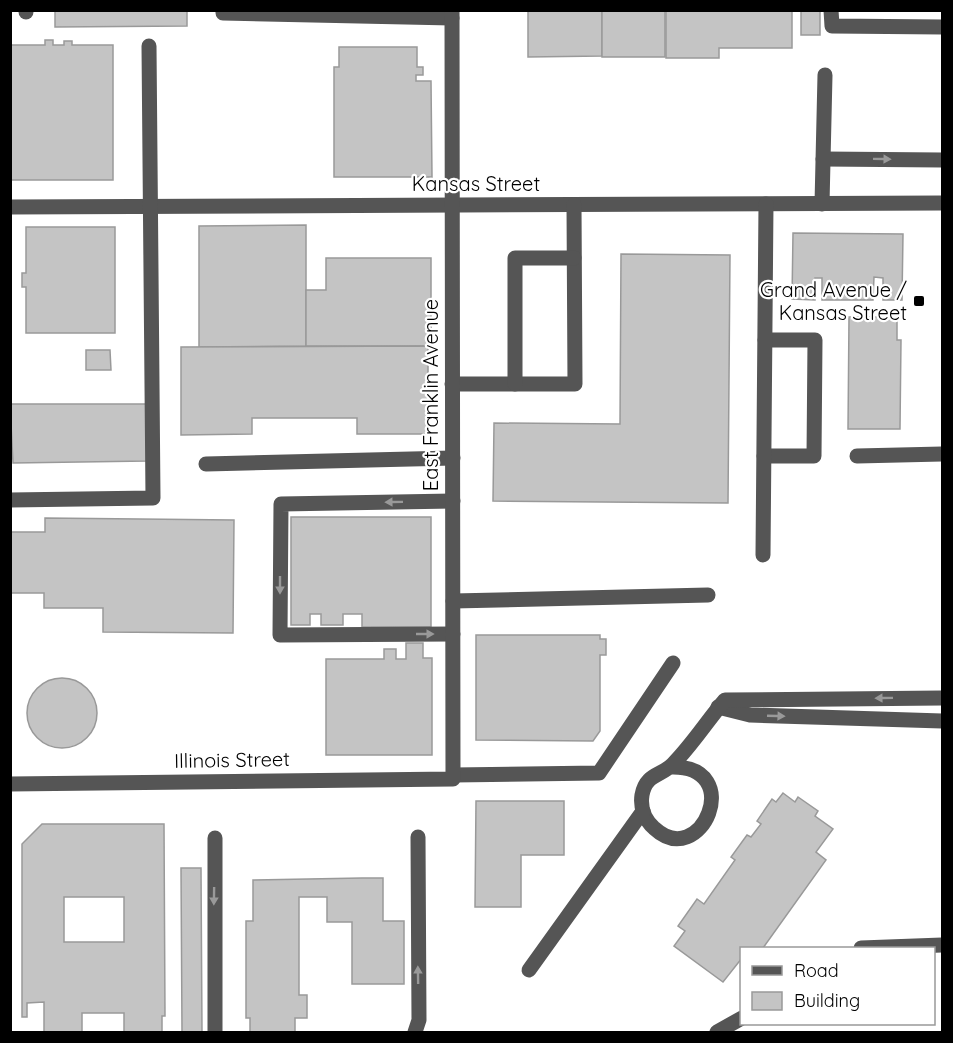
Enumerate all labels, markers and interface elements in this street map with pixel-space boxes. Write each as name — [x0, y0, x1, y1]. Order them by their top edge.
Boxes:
one-way arrow — [872, 155, 891, 164]
street label: Kansas Street — [412, 171, 540, 196]
place label: Grand Avenue / Kansas Street — [760, 277, 908, 325]
marker: Grand Avenue / Kansas Street — [912, 294, 926, 308]
street label: East Franklin Avenue — [418, 299, 443, 491]
one-way arrow — [385, 497, 404, 507]
one-way arrow — [275, 576, 285, 595]
one-way arrow — [416, 629, 435, 639]
one-way arrow — [875, 693, 894, 703]
one-way arrow — [766, 711, 785, 721]
street label: Illinois Street — [174, 746, 290, 773]
one-way arrow — [210, 887, 219, 906]
legend — [740, 947, 935, 1025]
text: Road — [794, 959, 839, 982]
one-way arrow — [413, 965, 422, 984]
text: Building — [794, 989, 860, 1012]

